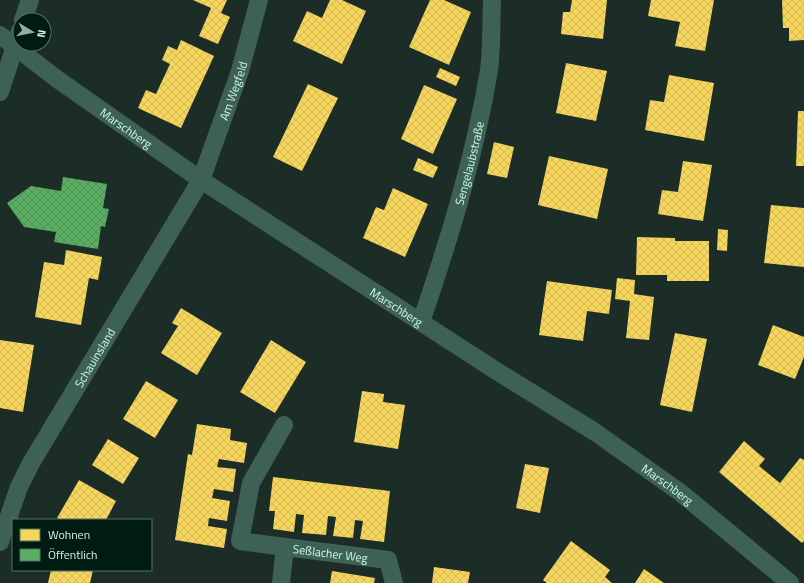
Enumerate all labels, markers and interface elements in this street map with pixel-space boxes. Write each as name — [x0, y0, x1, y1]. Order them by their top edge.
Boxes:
north arrow — [12, 12, 52, 52]
text: N — [33, 29, 50, 39]
street label: Am Wegfeld — [214, 59, 252, 123]
street label: Marschberg — [96, 103, 157, 153]
street label: Sengelaubstraße — [449, 120, 488, 207]
street label: Marschberg — [366, 282, 427, 331]
street label: Schauinsland — [69, 324, 120, 391]
street label: Marschberg — [638, 459, 698, 509]
legend — [12, 519, 152, 571]
text: Wohnen — [48, 525, 90, 544]
street label: Seßlacher Weg — [292, 539, 369, 567]
text: Öffentlich — [48, 545, 98, 564]

